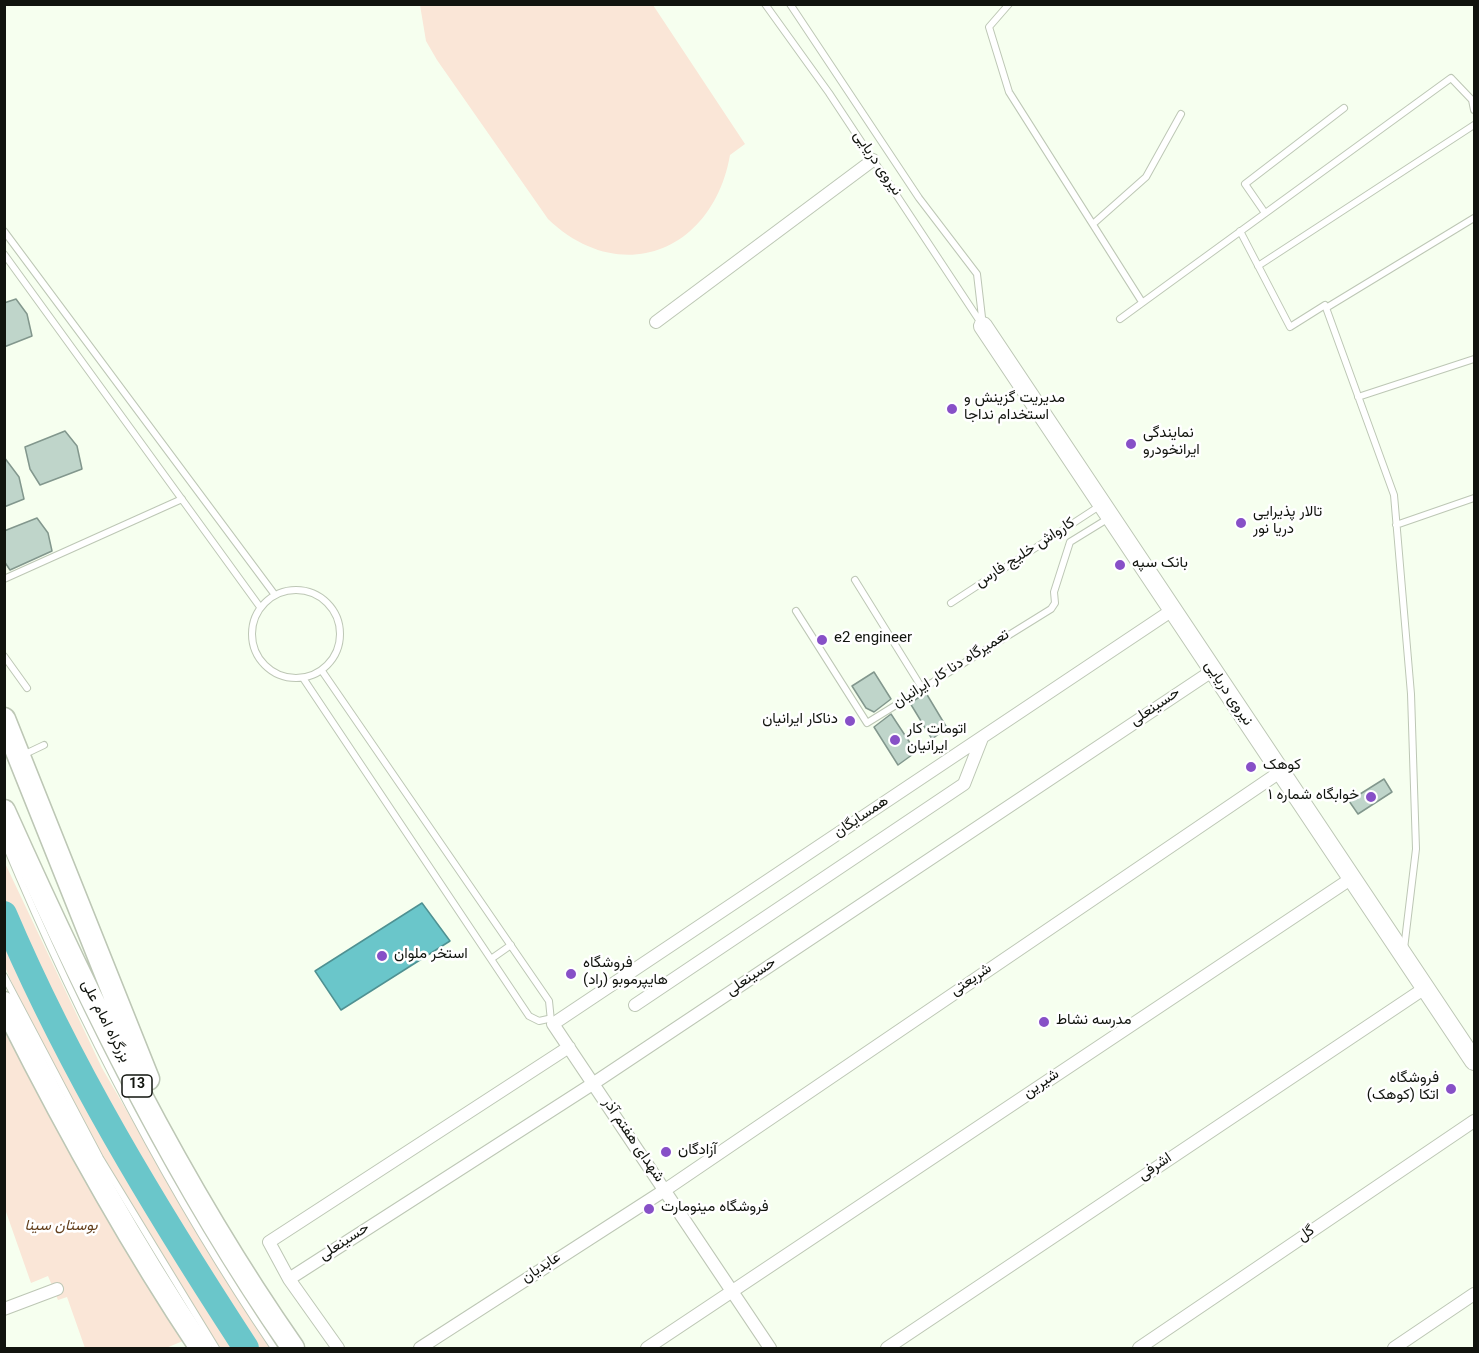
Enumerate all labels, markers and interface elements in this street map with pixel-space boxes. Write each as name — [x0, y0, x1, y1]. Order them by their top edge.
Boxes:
street label: نیروی دریایی — [848, 128, 904, 200]
place label: مدیریت گزینش و استخدام نداجا — [964, 391, 1065, 426]
marker: مدیریت گزینش و استخدام نداجا — [945, 402, 959, 416]
place label: نمایندگی ایرانخودرو — [1143, 426, 1200, 461]
marker: نمایندگی ایرانخودرو — [1124, 437, 1138, 451]
place label: تالار پذیرایی دریا نور — [1253, 505, 1322, 540]
street label: کارواش خلیج فارس — [973, 515, 1079, 593]
marker: تالار پذیرایی دریا نور — [1234, 516, 1248, 530]
place label: بانک سپه — [1132, 556, 1188, 574]
marker: بانک سپه — [1113, 558, 1127, 572]
street label: تعمیرگاه دنا کار ایرانیان — [891, 627, 1013, 713]
place label: e2 engineer — [834, 631, 912, 649]
marker: e2 engineer — [815, 633, 829, 647]
street label: نیروی دریایی — [1199, 658, 1255, 730]
street label: حسینعلی — [1128, 685, 1184, 731]
place label: دناکار ایرانیان — [762, 712, 838, 730]
marker: دناکار ایرانیان — [843, 714, 857, 728]
place label: اتومات کار ایرانیان — [907, 722, 967, 757]
marker: اتومات کار ایرانیان — [888, 733, 902, 747]
place label: کوهک — [1263, 758, 1301, 776]
marker: کوهک — [1244, 760, 1258, 774]
place label: خوابگاه شماره ۱ — [1268, 788, 1359, 806]
marker: خوابگاه شماره ۱ — [1364, 790, 1378, 804]
street label: همسایگان — [831, 793, 893, 843]
place label: استخر ملوان — [394, 947, 468, 965]
marker: استخر ملوان — [375, 949, 389, 963]
street label: حسینعلی — [724, 955, 780, 1001]
place label: فروشگاه هایپرموبو (راد) — [583, 956, 668, 991]
street label: شریعتی — [948, 961, 996, 1001]
marker: فروشگاه هایپرموبو (راد) — [564, 967, 578, 981]
street label: بزرگراه امام علی — [75, 978, 133, 1066]
place label: مدرسه نشاط — [1056, 1013, 1132, 1031]
marker: مدرسه نشاط — [1037, 1015, 1051, 1029]
street label: شیرین — [1021, 1066, 1063, 1104]
place label: فروشگاه اتکا (کوهک) — [1367, 1071, 1439, 1106]
road number: 13 — [122, 1075, 152, 1097]
marker: فروشگاه اتکا (کوهک) — [1444, 1082, 1458, 1096]
street label: شهدای هفتم آذر — [597, 1095, 667, 1187]
place label: آزادگان — [678, 1143, 717, 1161]
marker: آزادگان — [659, 1145, 673, 1159]
street label: اشرفی — [1136, 1150, 1176, 1186]
place label: فروشگاه مینومارت — [661, 1200, 769, 1218]
marker: فروشگاه مینومارت — [642, 1202, 656, 1216]
park label: بوستان سینا — [24, 1219, 98, 1237]
street label: حسینعلی — [316, 1220, 374, 1266]
street label: گل — [1295, 1223, 1319, 1247]
street label: عابدیان — [519, 1250, 565, 1288]

